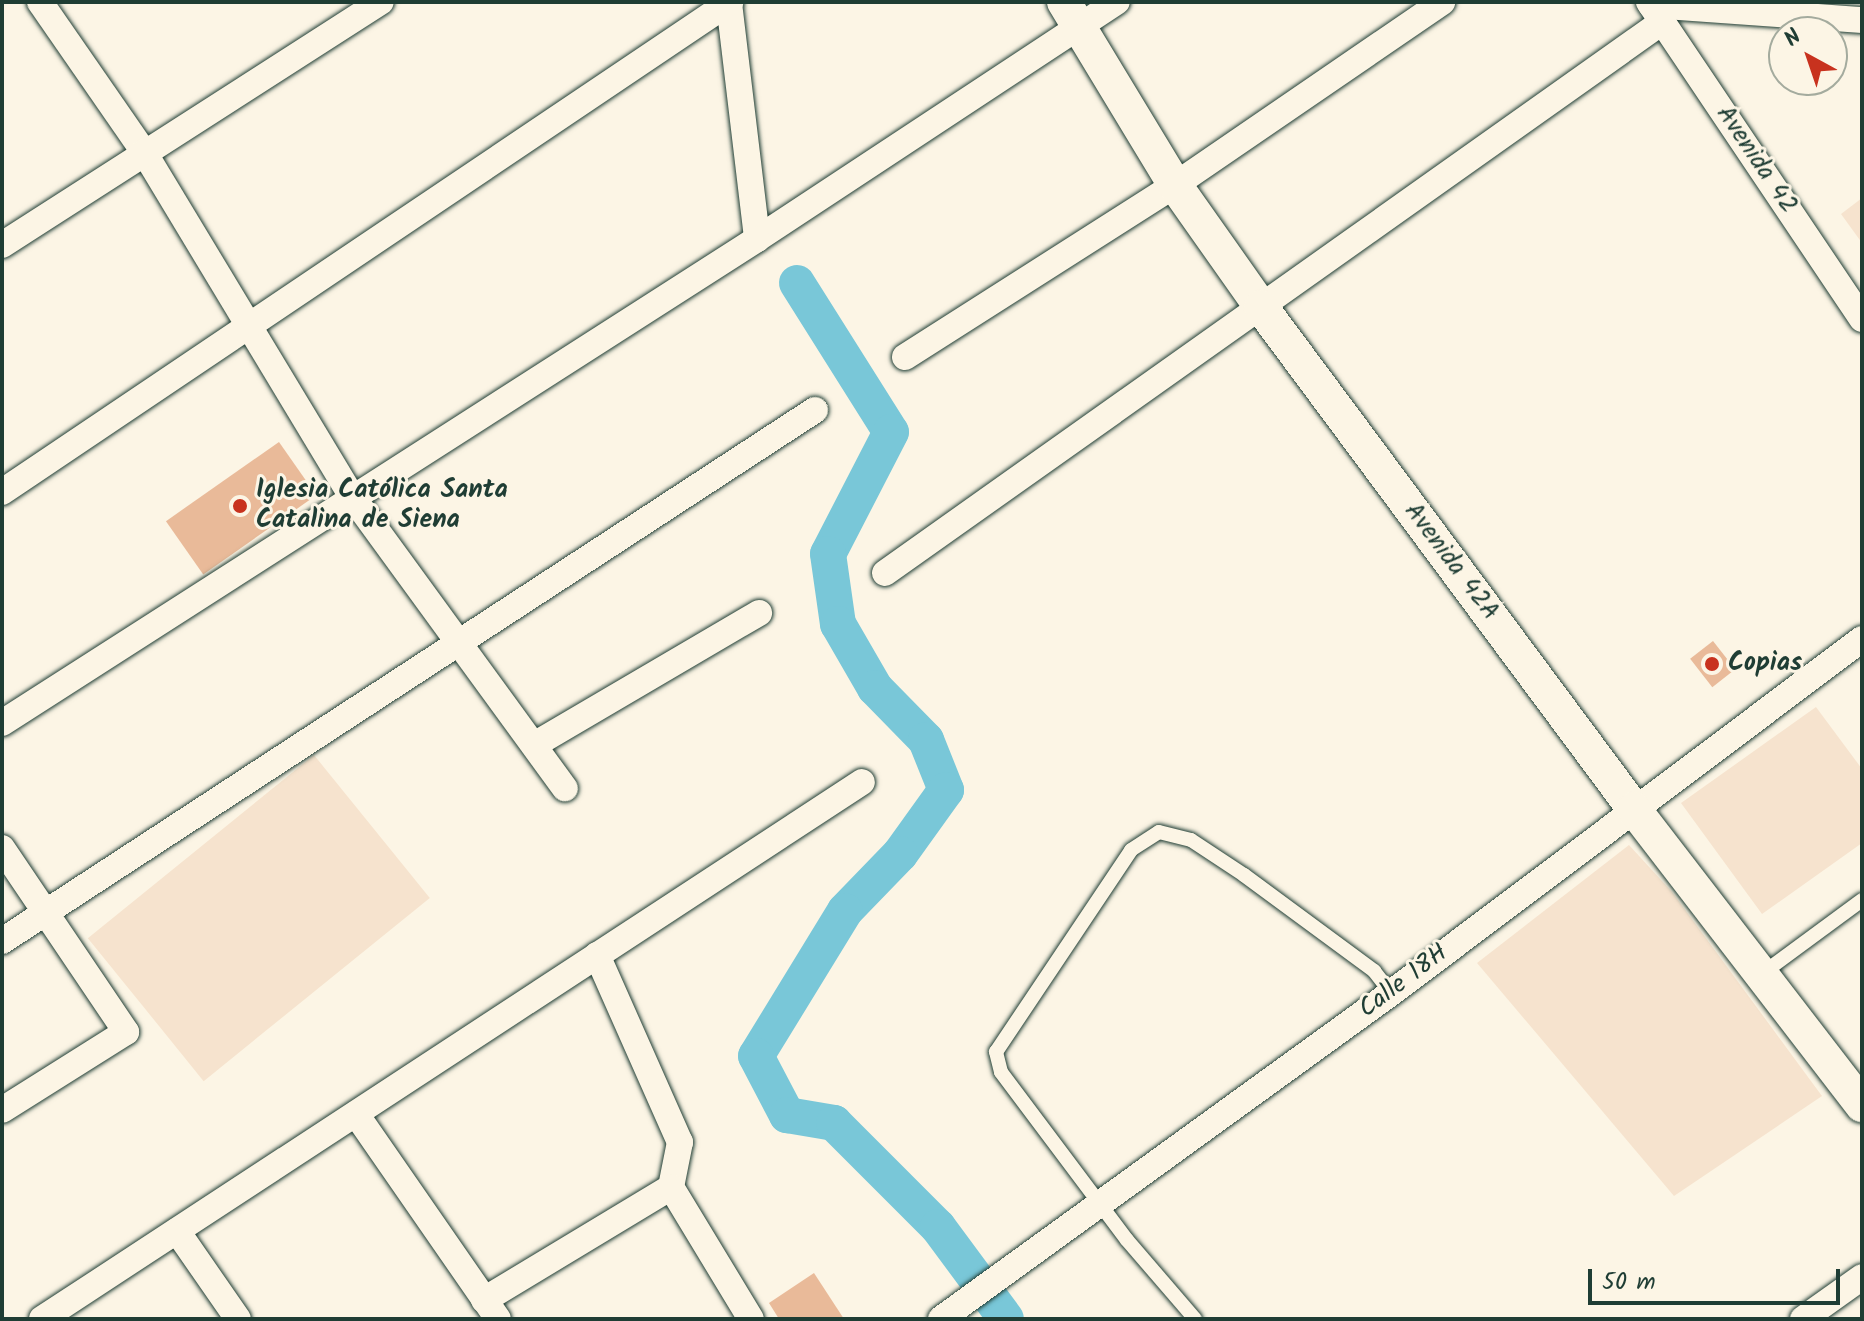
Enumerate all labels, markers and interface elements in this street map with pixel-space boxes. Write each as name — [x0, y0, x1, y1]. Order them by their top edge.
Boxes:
north arrow — [1768, 16, 1848, 96]
text: N — [1777, 21, 1810, 57]
street label: Avenida 42 — [1709, 100, 1803, 220]
place label: Iglesia Católica Santa Catalina de Siena — [256, 475, 508, 536]
marker: Iglesia Católica Santa Catalina de Siena — [231, 497, 249, 515]
street label: Avenida 42A — [1397, 497, 1505, 627]
place label: Copias — [1728, 648, 1802, 680]
marker: Copias — [1703, 655, 1721, 673]
street label: Calle 18H — [1353, 938, 1455, 1026]
scale bar — [1592, 1253, 1844, 1303]
text: 50 m — [1602, 1263, 1656, 1302]

